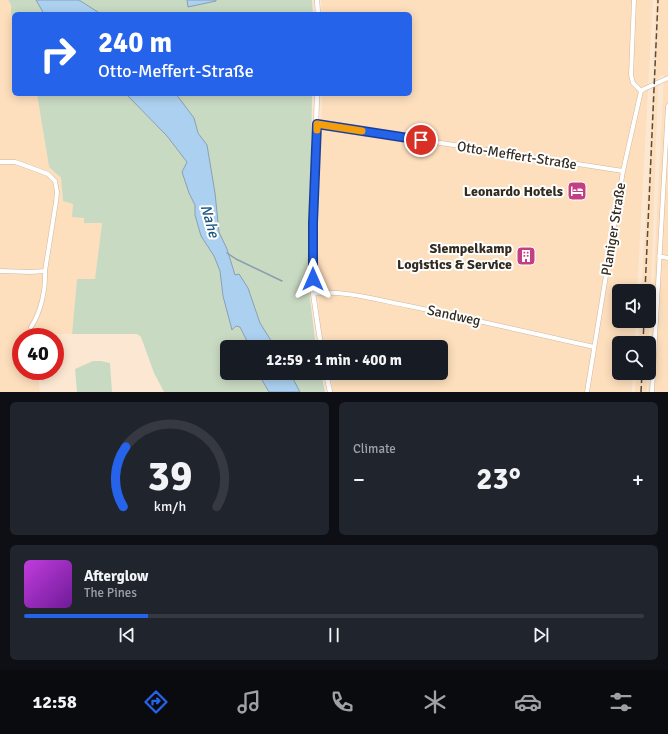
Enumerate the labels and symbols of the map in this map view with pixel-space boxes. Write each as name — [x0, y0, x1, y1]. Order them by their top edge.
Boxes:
pin — [404, 123, 438, 157]
street label: Otto-Meffert-Straße — [456, 138, 578, 173]
hotel icon: Leonardo Hotels — [566, 180, 588, 202]
street label: Planiger Straße — [598, 181, 629, 277]
place label: Leonardo Hotels — [464, 183, 563, 200]
water label: Nahe — [197, 202, 224, 241]
place label: Siempelkamp Logistics & Service — [397, 240, 512, 273]
building icon: Siempelkamp Logistics & Service — [515, 245, 537, 267]
position arrow — [292, 258, 334, 300]
street label: Sandweg — [426, 302, 482, 329]
speed limit sign: 40 — [12, 328, 64, 380]

